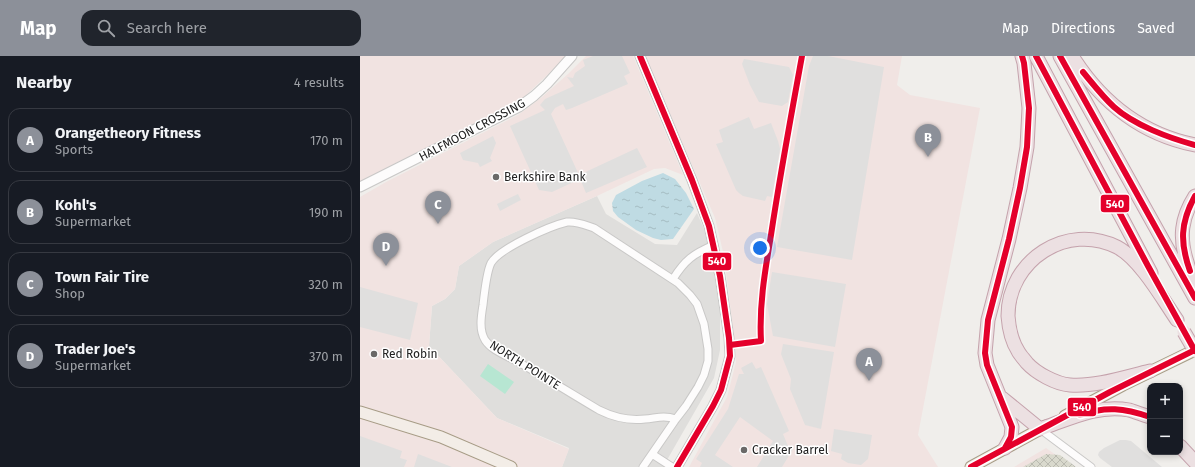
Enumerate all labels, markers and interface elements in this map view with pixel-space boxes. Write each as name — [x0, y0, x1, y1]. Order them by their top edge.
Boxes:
search box — [81, 10, 361, 46]
text: Map — [20, 17, 57, 40]
icon: search — [95, 17, 117, 39]
text: Search here — [127, 19, 207, 37]
text: Map — [1002, 20, 1029, 37]
text: Directions — [1051, 20, 1115, 37]
text: Saved — [1137, 20, 1175, 37]
text: Nearby — [16, 72, 71, 93]
text: 4 results — [294, 75, 344, 90]
street label: HALFMOON CROSSING — [416, 96, 528, 164]
text: Orangetheory Fitness — [55, 124, 201, 142]
pin: B — [915, 124, 941, 157]
text: A — [26, 133, 34, 148]
text: 170 m — [310, 133, 343, 148]
text: Sports — [55, 142, 93, 157]
place label: Berkshire Bank — [504, 170, 586, 184]
marker: Berkshire Bank — [491, 172, 501, 182]
pin: C — [425, 191, 451, 224]
line badge: 540 — [1100, 194, 1130, 213]
text: Kohl's — [55, 196, 97, 214]
text: 540 — [1106, 198, 1125, 211]
text: B — [26, 205, 34, 220]
text: 190 m — [309, 205, 343, 220]
text: Supermarket — [55, 214, 131, 229]
pin: D — [373, 233, 399, 266]
your location — [750, 238, 770, 258]
line badge: 540 — [702, 252, 732, 271]
text: 540 — [708, 255, 727, 268]
text: Town Fair Tire — [55, 268, 149, 286]
text: C — [26, 277, 34, 292]
text: 320 m — [308, 277, 343, 292]
text: Shop — [55, 286, 85, 301]
street label: NORTH POINTE — [487, 338, 563, 392]
text: Trader Joe's — [55, 340, 136, 358]
place label: Red Robin — [382, 347, 438, 361]
pin: A — [856, 348, 882, 381]
text: D — [26, 349, 34, 364]
text: 370 m — [309, 349, 343, 364]
marker: Red Robin — [369, 349, 379, 359]
text: Supermarket — [55, 358, 131, 373]
map controls — [1147, 383, 1183, 455]
button: + — [1147, 383, 1183, 419]
line badge: 540 — [1067, 397, 1097, 417]
text: 540 — [1073, 401, 1092, 414]
button: − — [1147, 419, 1183, 455]
place label: Cracker Barrel — [752, 443, 829, 457]
marker: Cracker Barrel — [739, 445, 749, 455]

